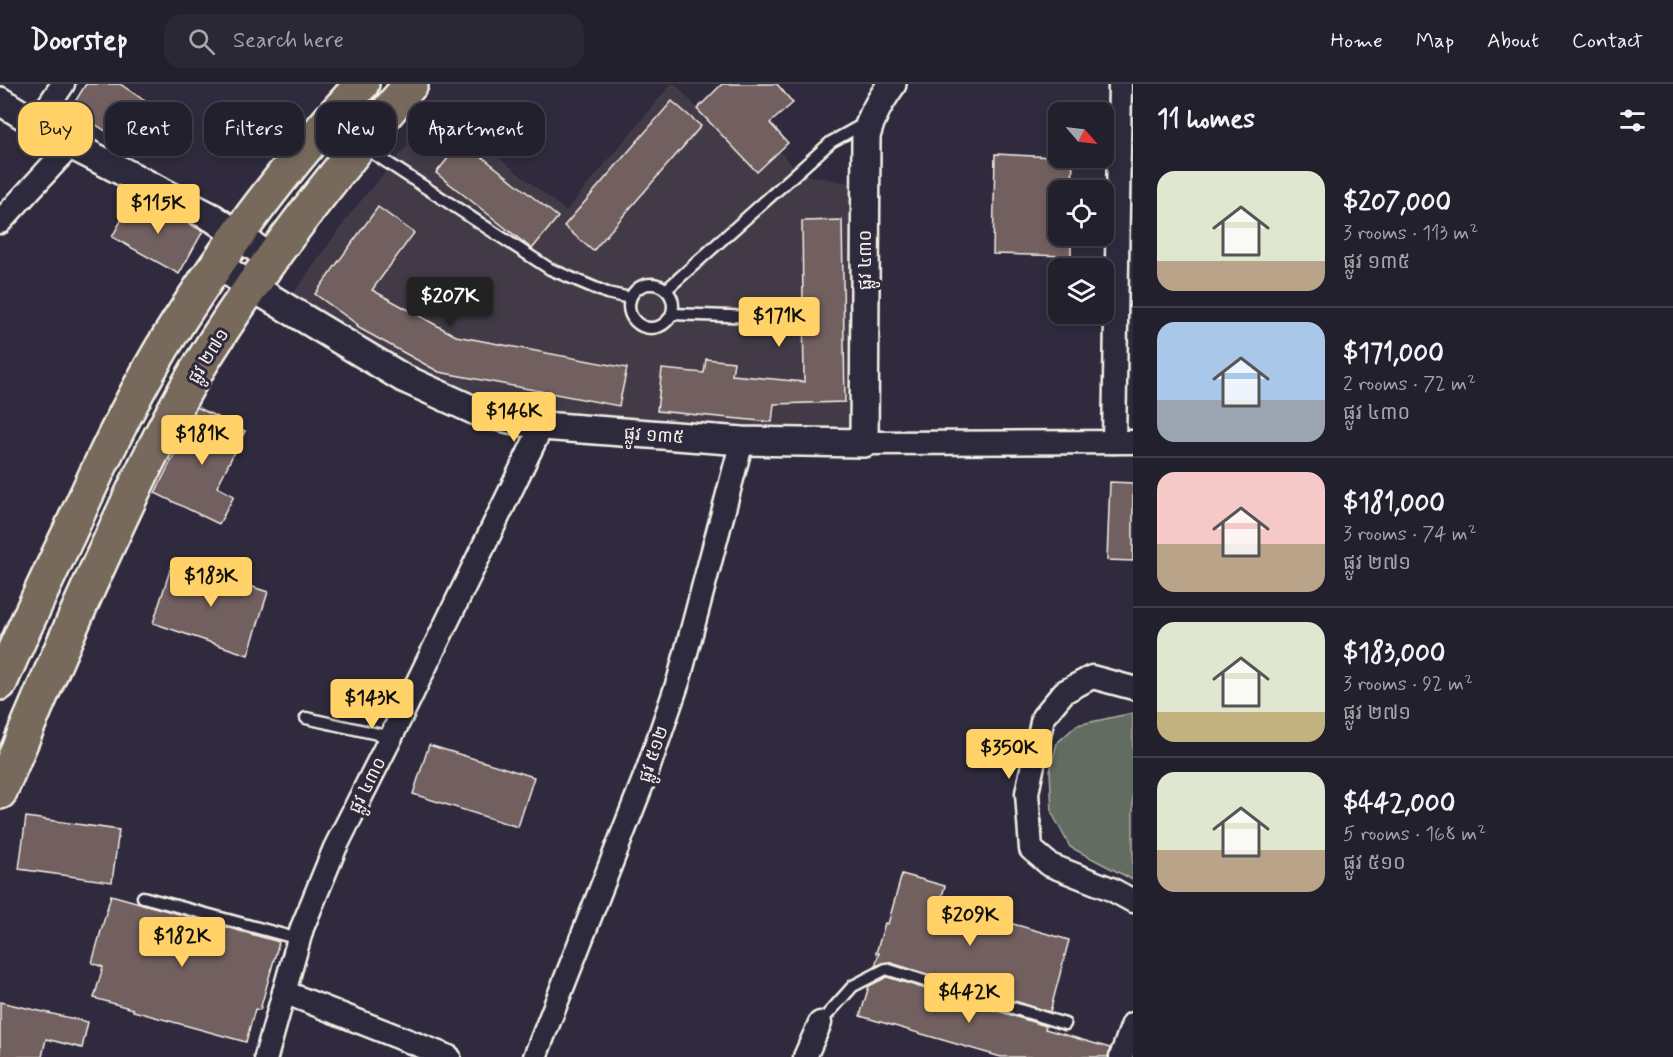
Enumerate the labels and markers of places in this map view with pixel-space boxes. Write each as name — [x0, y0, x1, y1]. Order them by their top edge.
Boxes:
pin: $115K — [116, 184, 200, 235]
pin: $207K — [408, 277, 492, 328]
pin: $171K — [737, 297, 821, 348]
pin: $146K — [472, 392, 556, 443]
pin: $181K — [160, 415, 244, 466]
pin: $183K — [169, 557, 253, 608]
pin: $143K — [330, 679, 414, 730]
pin: $350K — [967, 729, 1051, 780]
pin: $209K — [928, 896, 1012, 947]
pin: $182K — [140, 917, 224, 968]
pin: $442K — [927, 973, 1011, 1024]

